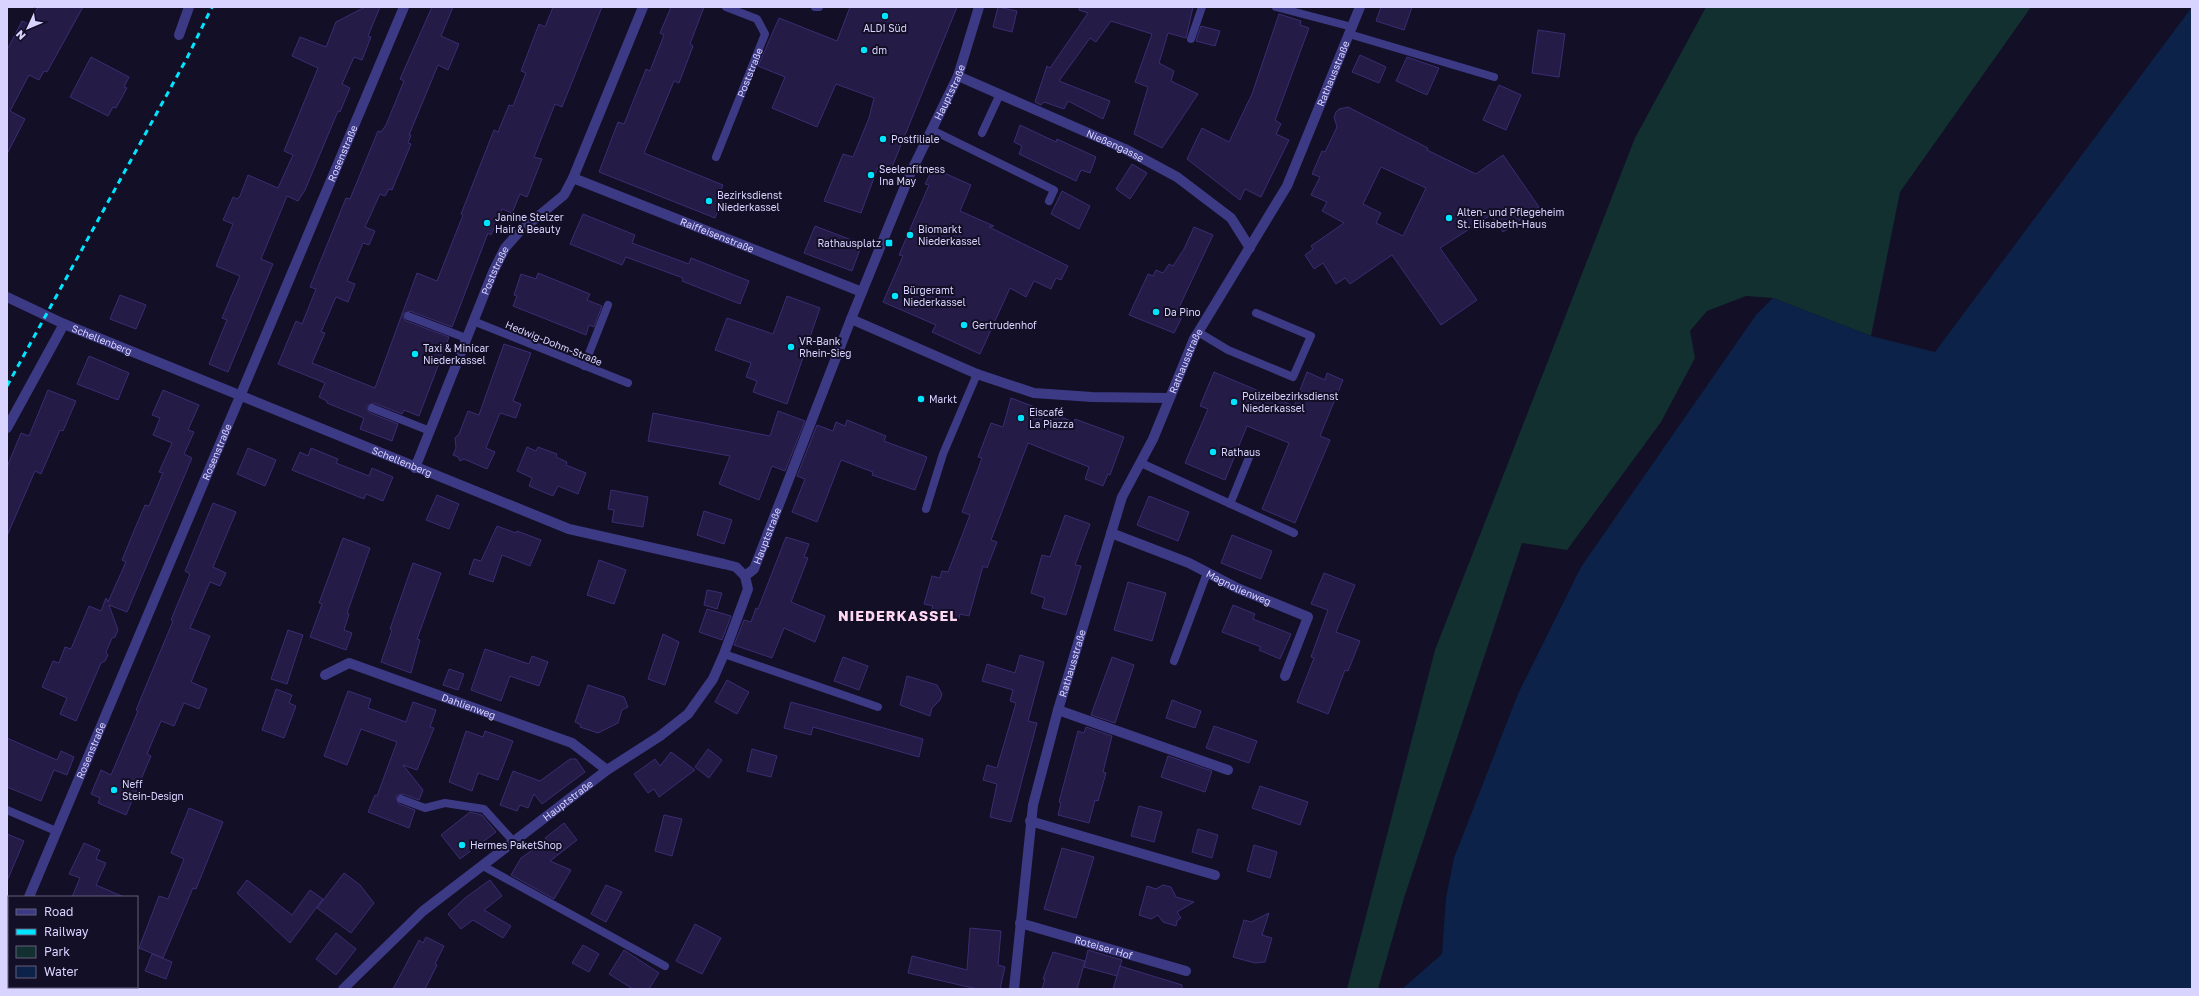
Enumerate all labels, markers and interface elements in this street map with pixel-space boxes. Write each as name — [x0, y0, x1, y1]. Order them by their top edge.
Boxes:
north arrow — [8, 8, 48, 48]
marker: ALDI Süd — [880, 11, 890, 21]
place label: ALDI Süd — [863, 22, 907, 34]
text: N — [13, 28, 28, 43]
street label: Rathausstraße — [1314, 39, 1352, 108]
place label: dm — [872, 44, 887, 56]
marker: dm — [859, 45, 869, 55]
street label: Poststraße — [734, 46, 765, 99]
street label: Hauptstraße — [931, 63, 967, 122]
street label: Rosenstraße — [325, 123, 360, 183]
street label: Nießengasse — [1085, 127, 1146, 164]
place label: Postfiliale — [891, 133, 940, 145]
marker: Postfiliale — [878, 134, 888, 144]
place label: Seelenfitness Ina May — [879, 163, 945, 187]
marker: Seelenfitness Ina May — [866, 170, 876, 180]
place label: Bezirksdienst Niederkassel — [717, 189, 782, 213]
marker: Bezirksdienst Niederkassel — [704, 196, 714, 206]
place label: Alten- und Pflegeheim St. Elisabeth-Haus — [1457, 206, 1564, 230]
place label: Janine Stelzer Hair & Beauty — [495, 211, 564, 235]
marker: Alten- und Pflegeheim St. Elisabeth-Haus — [1444, 213, 1454, 223]
street label: Raiffeisenstraße — [678, 215, 756, 255]
marker: Janine Stelzer Hair & Beauty — [482, 218, 492, 228]
place label: Biomarkt Niederkassel — [918, 223, 981, 247]
marker: Biomarkt Niederkassel — [905, 230, 915, 240]
place label: Rathausplatz — [817, 237, 881, 249]
marker: Rathausplatz — [884, 238, 894, 248]
street label: Poststraße — [479, 244, 511, 297]
place label: Bürgeramt Niederkassel — [903, 284, 966, 308]
marker: Bürgeramt Niederkassel — [890, 291, 900, 301]
place label: Da Pino — [1164, 306, 1201, 318]
marker: Da Pino — [1151, 307, 1161, 317]
street label: Hedwig-Dohm-Straße — [504, 318, 604, 368]
place label: Gertrudenhof — [972, 319, 1037, 331]
marker: Gertrudenhof — [959, 320, 969, 330]
street label: Schellenberg — [70, 322, 134, 357]
street label: Rathausstraße — [1166, 326, 1205, 395]
place label: VR-Bank Rhein-Sieg — [799, 335, 851, 359]
place label: Taxi & Minicar Niederkassel — [423, 342, 489, 366]
marker: VR-Bank Rhein-Sieg — [786, 342, 796, 352]
marker: Taxi & Minicar Niederkassel — [410, 349, 420, 359]
place label: Polizeibezirksdienst Niederkassel — [1242, 390, 1339, 414]
place label: Markt — [929, 393, 957, 405]
marker: Markt — [916, 394, 926, 404]
marker: Polizeibezirksdienst Niederkassel — [1229, 397, 1239, 407]
place label: Eiscafé La Piazza — [1029, 406, 1074, 430]
marker: Eiscafé La Piazza — [1016, 413, 1026, 423]
street label: Rosenstraße — [199, 422, 234, 482]
street label: Schellenberg — [370, 444, 434, 479]
place label: Rathaus — [1221, 446, 1260, 458]
marker: Rathaus — [1208, 447, 1218, 457]
street label: Hauptstraße — [750, 506, 783, 566]
street label: Magnolienweg — [1204, 567, 1273, 607]
district label: NIEDERKASSEL — [838, 607, 958, 624]
street label: Rathausstraße — [1056, 628, 1088, 698]
street label: Dahlienweg — [440, 691, 497, 721]
street label: Rosenstraße — [73, 720, 108, 781]
street label: Hauptstraße — [540, 777, 595, 823]
place label: Neff Stein-Design — [122, 778, 184, 802]
marker: Neff Stein-Design — [109, 785, 119, 795]
place label: Hermes PaketShop — [470, 839, 562, 851]
marker: Hermes PaketShop — [457, 840, 467, 850]
legend — [8, 896, 138, 988]
text: Road — [44, 904, 73, 919]
text: Railway — [44, 924, 89, 939]
street label: Roteiser Hof — [1073, 933, 1134, 961]
text: Park — [44, 944, 70, 959]
text: Water — [44, 964, 78, 979]

